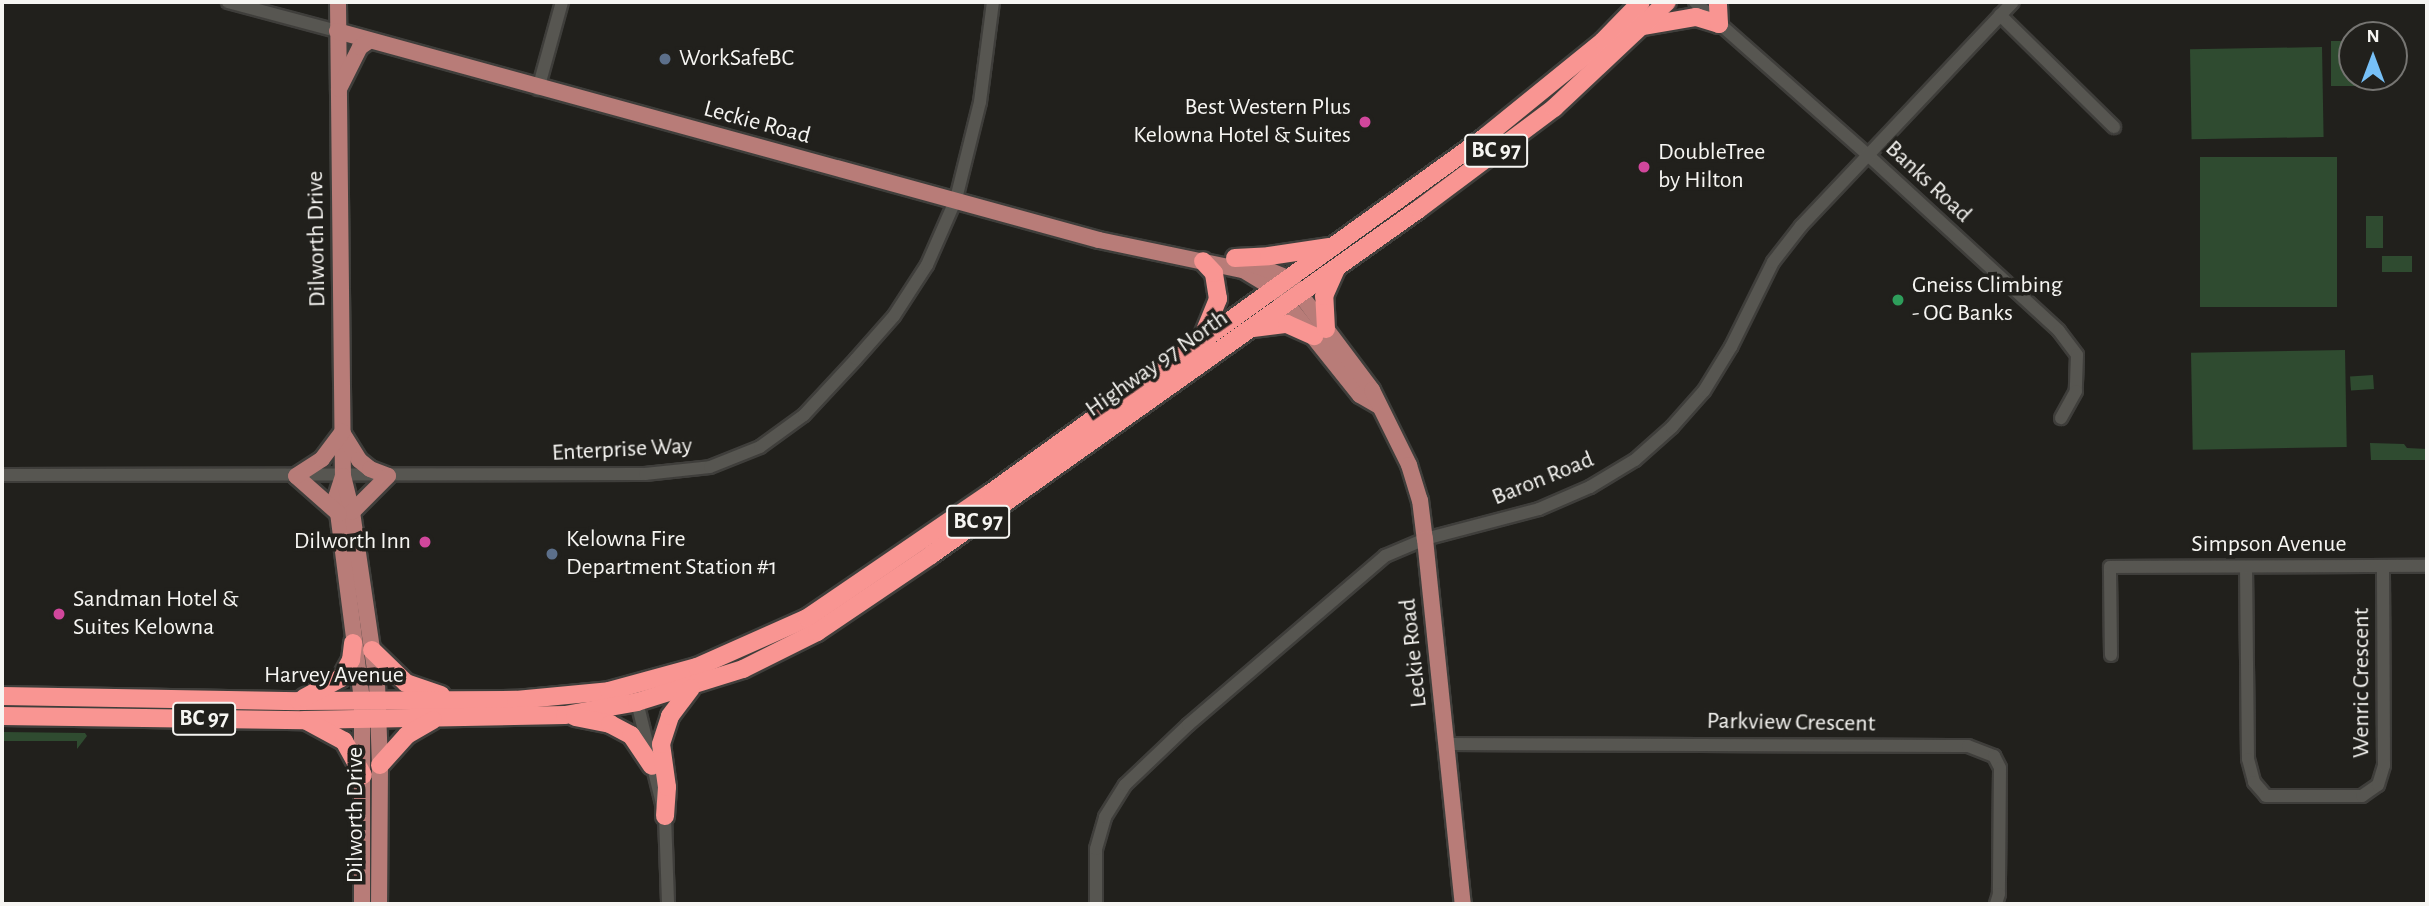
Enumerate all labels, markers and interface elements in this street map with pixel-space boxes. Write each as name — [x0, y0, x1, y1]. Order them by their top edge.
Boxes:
north arrow — [2338, 21, 2408, 91]
text: N — [2366, 27, 2380, 46]
place label: WorkSafeBC — [679, 45, 794, 73]
marker: WorkSafeBC — [657, 51, 673, 67]
place label: Best Western Plus Kelowna Hotel & Suites — [1133, 94, 1351, 150]
street label: Leckie Road — [700, 95, 814, 151]
marker: Best Western Plus Kelowna Hotel & Suites — [1357, 114, 1373, 130]
road number: BC 97 — [1463, 132, 1529, 170]
street label: Banks Road — [1879, 135, 1977, 229]
place label: DoubleTree by Hilton — [1658, 139, 1765, 195]
marker: DoubleTree by Hilton — [1636, 159, 1652, 175]
street label: Dilworth Drive — [301, 171, 333, 307]
place label: Gneiss Climbing - OG Banks — [1912, 272, 2063, 328]
marker: Gneiss Climbing - OG Banks — [1890, 292, 1906, 308]
street label: Highway 97 North — [1080, 304, 1234, 424]
street label: Enterprise Way — [551, 432, 693, 468]
street label: Baron Road — [1488, 446, 1598, 512]
road number: BC 97 — [945, 502, 1011, 542]
place label: Kelowna Fire Department Station #1 — [566, 526, 777, 582]
place label: Dilworth Inn — [294, 528, 411, 556]
street label: Simpson Avenue — [2191, 531, 2347, 559]
marker: Dilworth Inn — [417, 534, 433, 550]
marker: Kelowna Fire Department Station #1 — [544, 546, 560, 562]
place label: Sandman Hotel & Suites Kelowna — [73, 586, 239, 642]
street label: Leckie Road — [1394, 597, 1434, 709]
marker: Sandman Hotel & Suites Kelowna — [51, 606, 67, 622]
street label: Wenric Crescent — [2348, 608, 2376, 758]
street label: Harvey Avenue — [264, 662, 404, 690]
road number: BC 97 — [171, 699, 237, 738]
street label: Parkview Crescent — [1706, 707, 1876, 739]
street label: Dilworth Drive — [342, 747, 370, 883]

